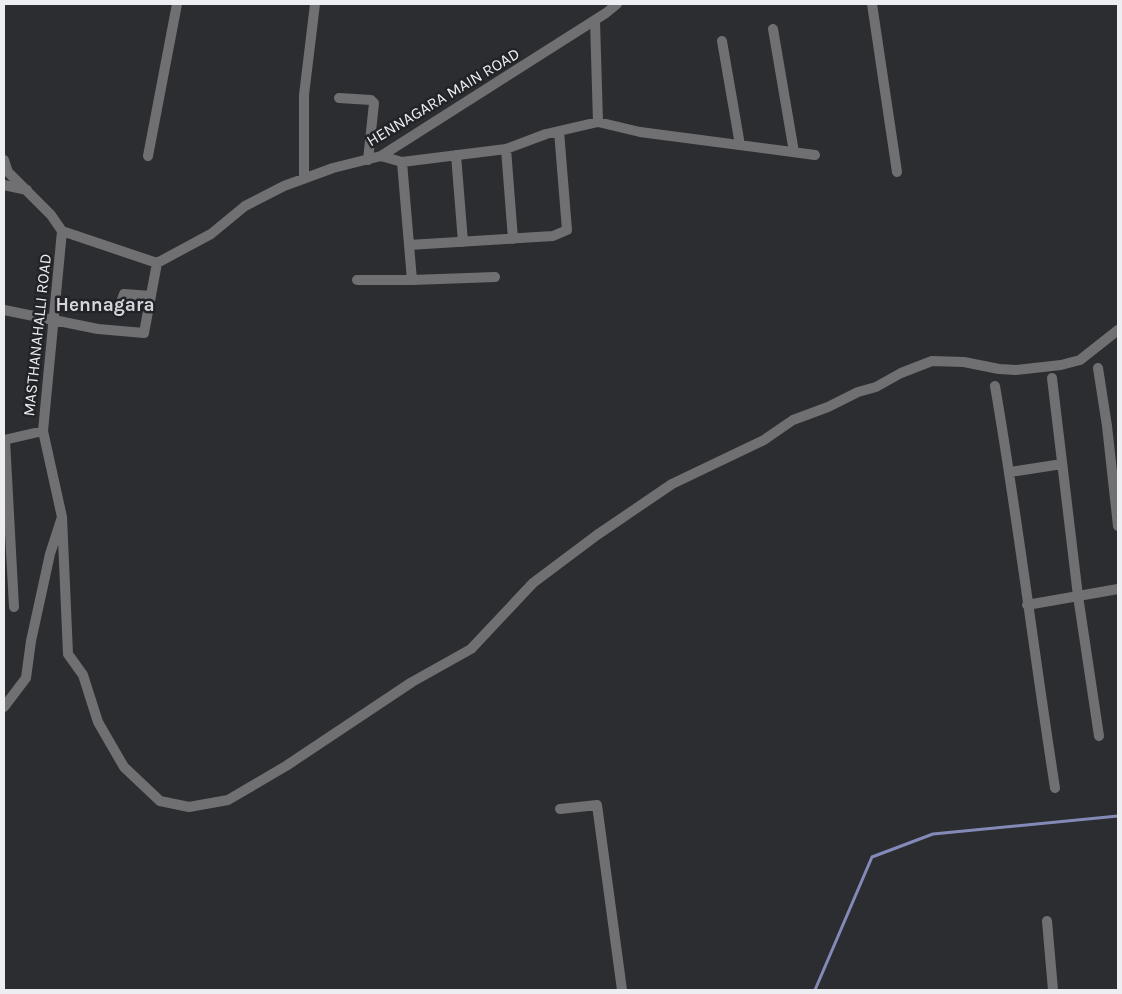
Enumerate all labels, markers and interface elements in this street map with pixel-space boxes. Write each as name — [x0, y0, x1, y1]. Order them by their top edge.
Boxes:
street label: HENNAGARA MAIN ROAD — [363, 44, 523, 150]
street label: MASTHANAHALLI ROAD — [19, 253, 55, 417]
district label: Hennagara — [55, 294, 155, 316]

